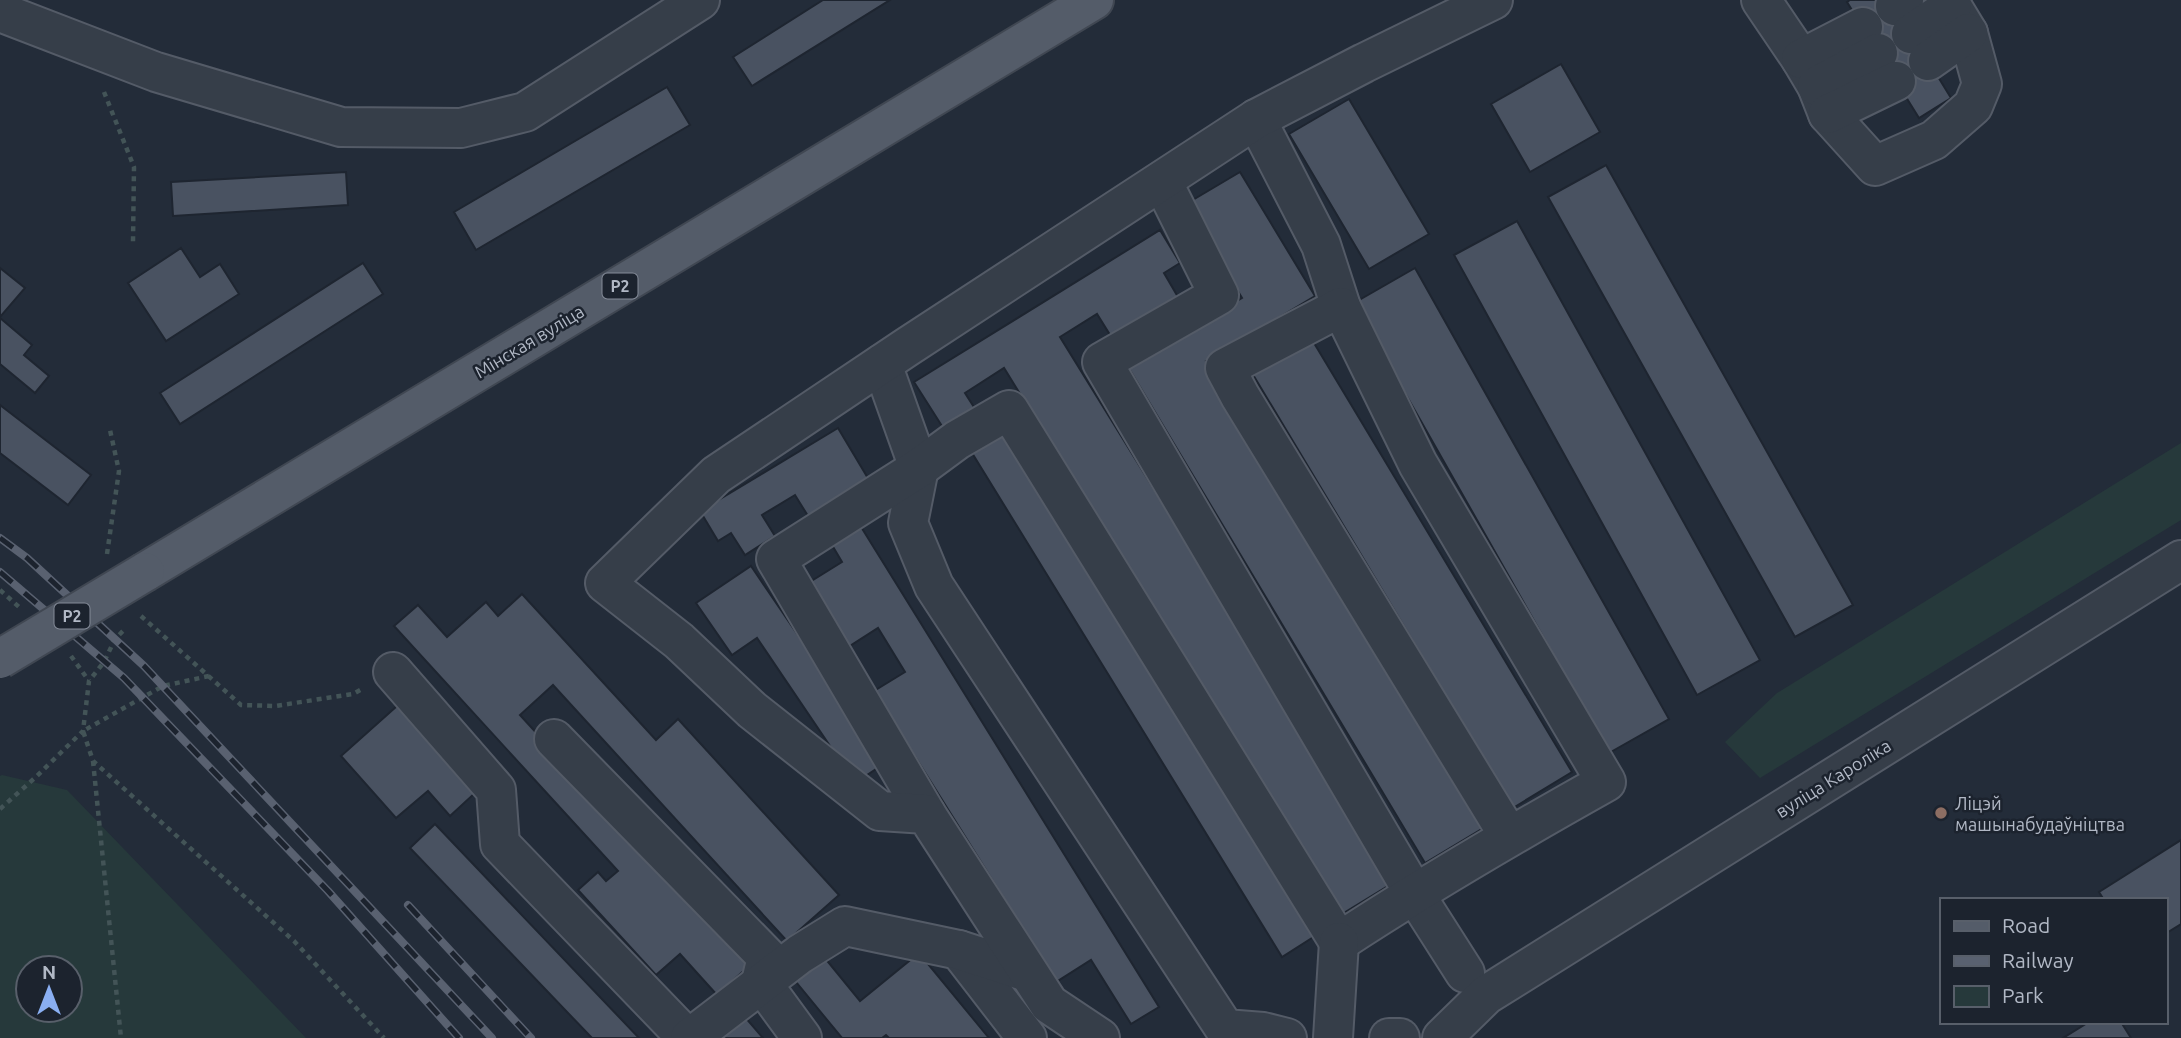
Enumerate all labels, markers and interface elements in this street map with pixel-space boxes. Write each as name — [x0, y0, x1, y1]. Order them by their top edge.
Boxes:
road number: Р2 — [602, 274, 638, 298]
street label: Мінская вуліца — [471, 300, 587, 382]
road number: Р2 — [55, 604, 90, 628]
street label: вуліца Кароліка — [1772, 735, 1894, 821]
place label: Ліцэй машынабудаўніцтва — [1955, 793, 2125, 834]
marker: Ліцэй машынабудаўніцтва — [1933, 805, 1949, 821]
legend — [1940, 898, 2167, 1024]
text: Road — [2002, 913, 2050, 937]
text: Railway — [2002, 948, 2074, 972]
north arrow — [14, 954, 84, 1024]
text: N — [42, 961, 56, 983]
text: Park — [2002, 983, 2044, 1007]

